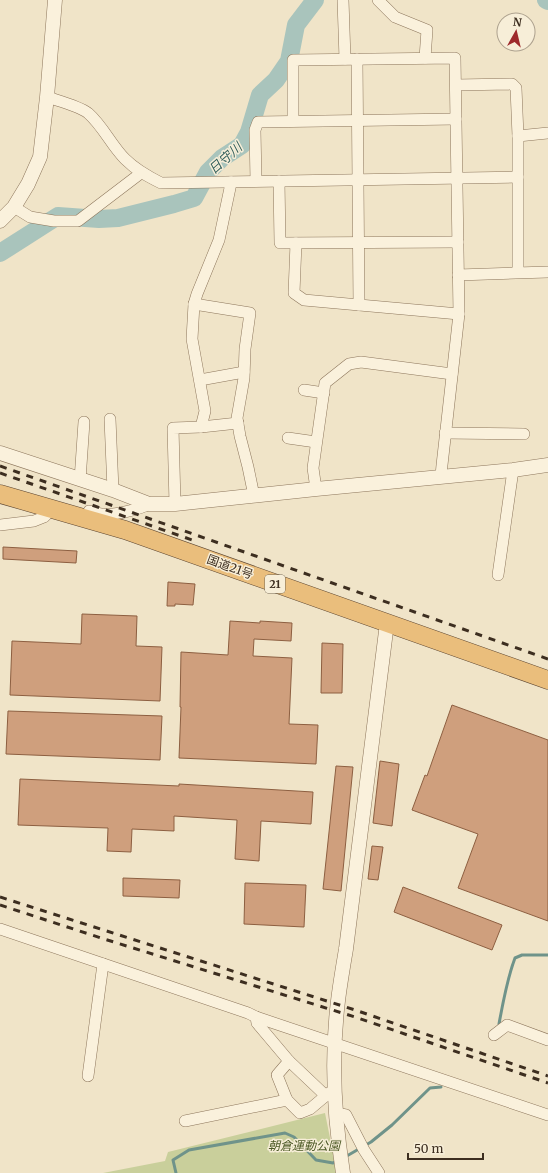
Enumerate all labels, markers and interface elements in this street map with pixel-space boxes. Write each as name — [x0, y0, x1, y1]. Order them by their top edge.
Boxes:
north arrow — [496, 12, 536, 52]
text: N — [512, 15, 523, 30]
water label: 日守川 — [205, 138, 247, 178]
street label: 国道21号 — [205, 551, 255, 582]
road number: 21 — [265, 575, 285, 593]
scale bar — [408, 1135, 483, 1161]
park label: 朝倉運動公園 — [268, 1138, 342, 1153]
text: 50 m — [414, 1141, 443, 1156]

